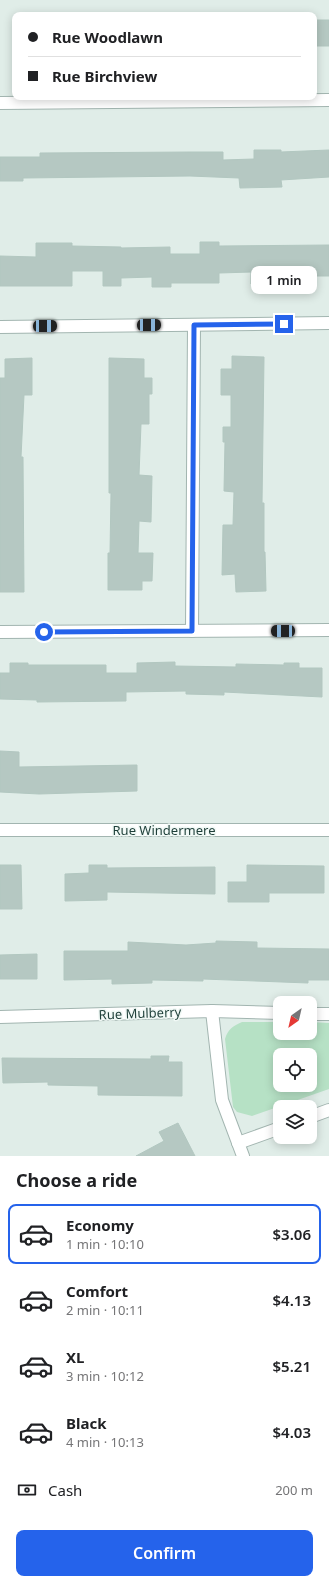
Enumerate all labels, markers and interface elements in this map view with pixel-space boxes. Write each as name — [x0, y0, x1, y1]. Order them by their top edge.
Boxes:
text: Rue Woodlawn — [52, 27, 163, 47]
text: Rue Birchview — [52, 66, 157, 86]
callout: 1 min — [251, 266, 317, 294]
text: 1 min — [266, 271, 302, 289]
route end — [275, 315, 293, 333]
car — [137, 319, 161, 331]
car — [33, 320, 57, 332]
route start — [35, 623, 53, 641]
car — [271, 625, 295, 637]
street label: Rue Windermere — [113, 821, 215, 839]
north arrow — [273, 996, 317, 1040]
map controls — [273, 996, 317, 1144]
street label: Rue Mulberry — [98, 1003, 182, 1023]
button: locate — [273, 1048, 317, 1092]
button: layers — [273, 1100, 317, 1144]
text: Choose a ride — [16, 1168, 137, 1192]
text: Economy — [66, 1215, 134, 1235]
icon: car — [18, 1216, 54, 1252]
text: $3.06 — [273, 1224, 311, 1244]
text: 1 min · 10:10 — [66, 1235, 144, 1253]
text: Comfort — [66, 1281, 128, 1301]
icon: car — [18, 1282, 54, 1318]
text: $4.13 — [273, 1290, 311, 1310]
text: 2 min · 10:11 — [66, 1301, 144, 1319]
text: XL — [66, 1347, 84, 1367]
icon: car — [18, 1348, 54, 1384]
text: $5.21 — [273, 1356, 311, 1376]
text: 3 min · 10:12 — [66, 1367, 144, 1385]
text: Black — [66, 1413, 106, 1433]
icon: car — [18, 1414, 54, 1450]
text: $4.03 — [273, 1422, 311, 1442]
text: 4 min · 10:13 — [66, 1433, 144, 1451]
icon: cash — [16, 1479, 38, 1501]
text: Cash — [48, 1480, 82, 1500]
text: 200 m — [275, 1481, 313, 1499]
button: Confirm — [16, 1530, 313, 1576]

